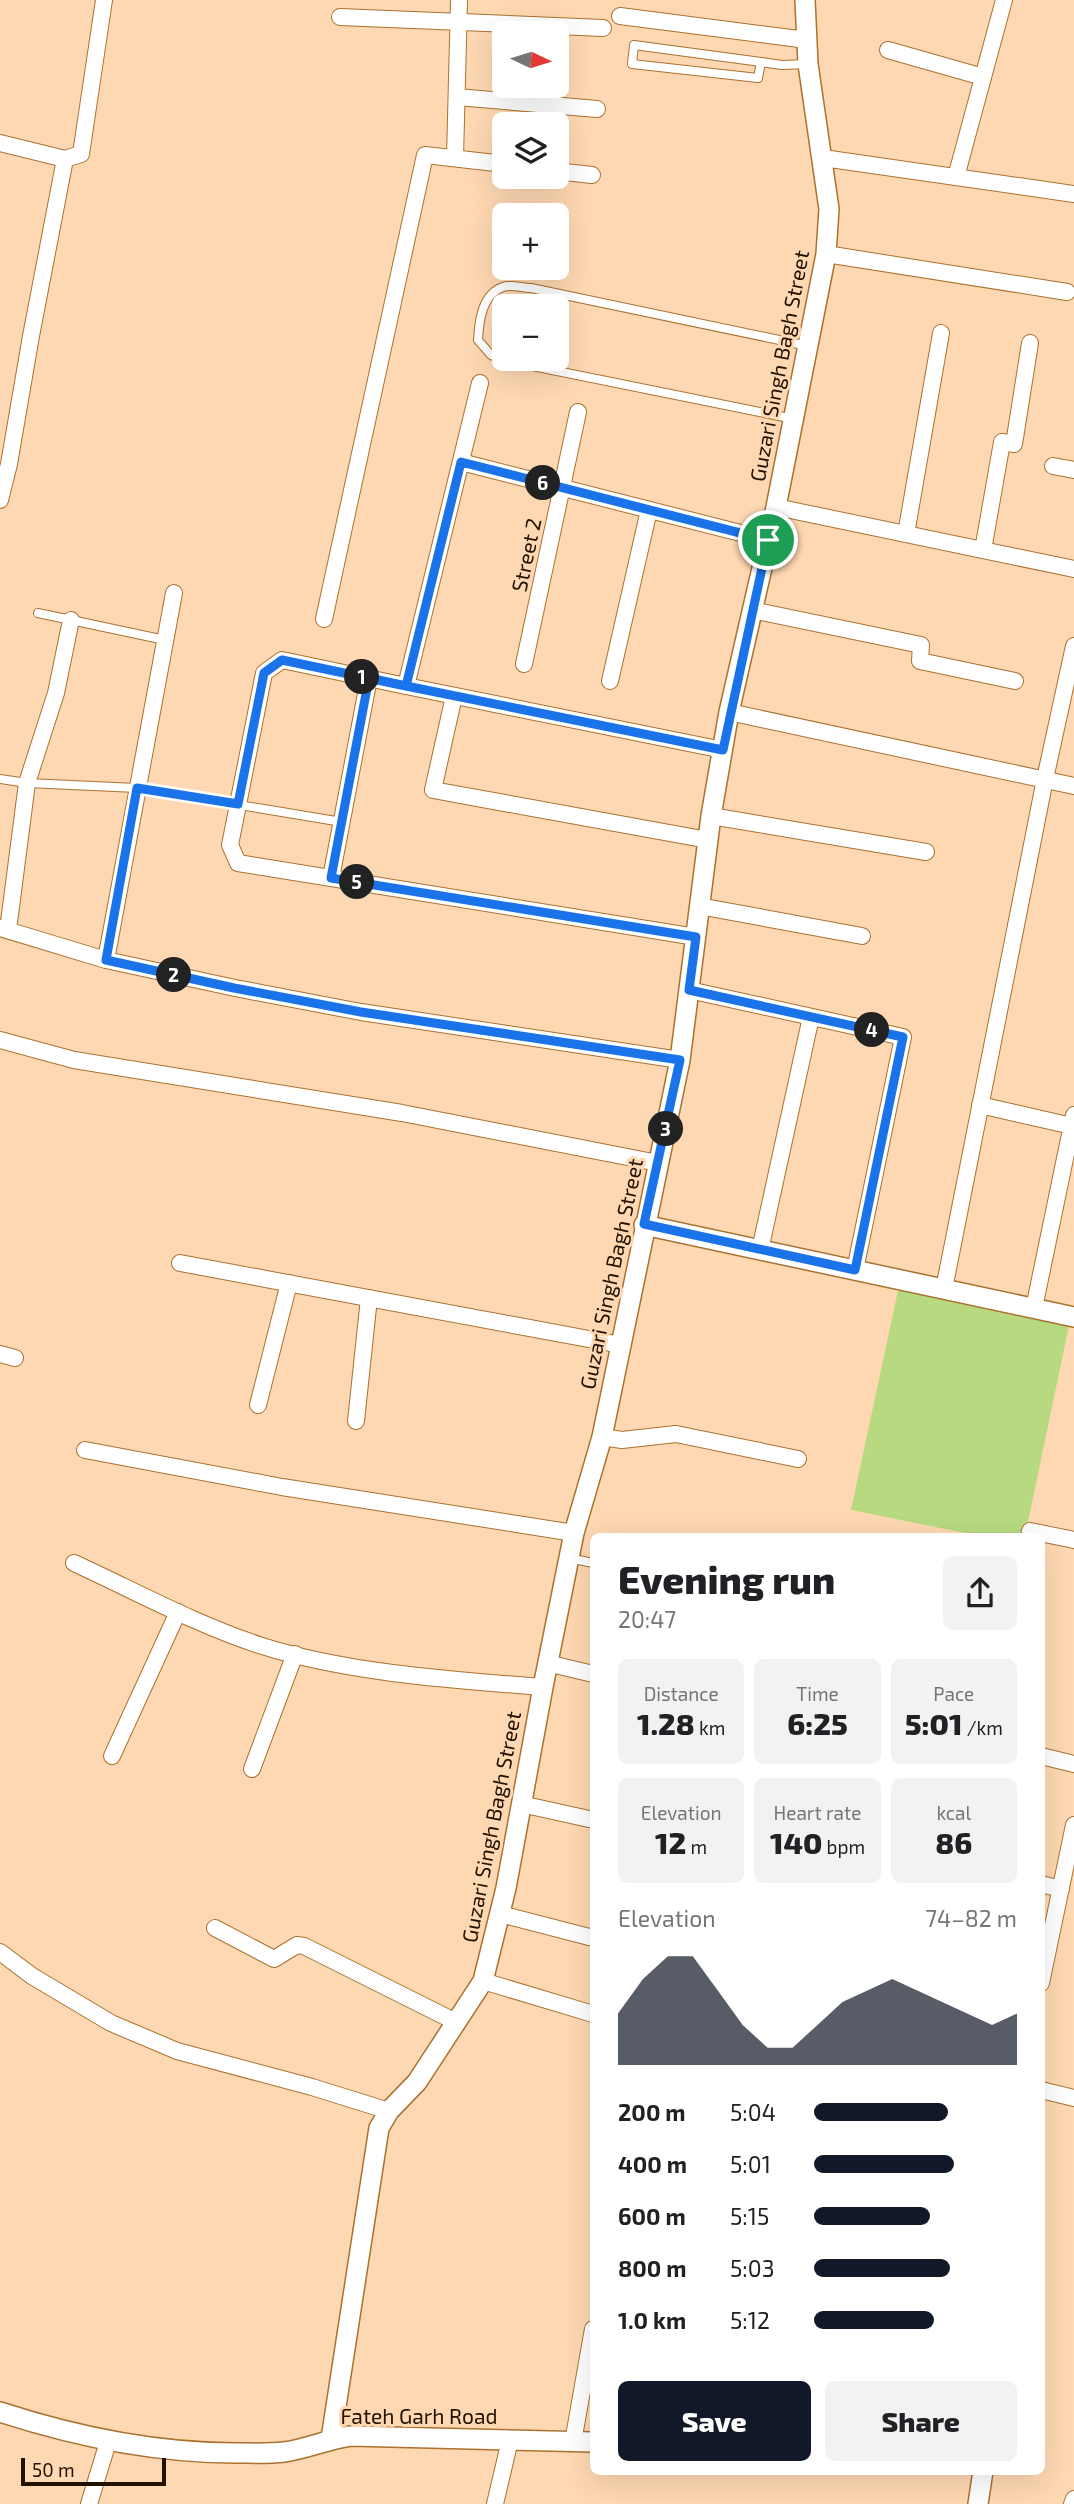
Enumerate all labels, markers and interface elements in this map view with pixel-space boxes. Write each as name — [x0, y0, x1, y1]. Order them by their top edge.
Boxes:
north arrow — [492, 21, 569, 98]
map controls — [492, 21, 569, 371]
button: layers — [492, 112, 569, 189]
button: + — [492, 203, 569, 280]
street label: Guzari Singh Bagh Street — [744, 248, 813, 483]
button: − — [492, 294, 569, 371]
pin: 6 — [526, 466, 560, 500]
text: 6 — [537, 471, 548, 494]
pin — [738, 510, 798, 570]
street label: Street 2 — [506, 515, 546, 594]
icon: arrive — [749, 521, 787, 559]
pin: 1 — [344, 660, 380, 694]
text: 1 — [357, 665, 366, 688]
pin: 5 — [340, 864, 374, 900]
text: 5 — [351, 870, 362, 893]
pin: 2 — [156, 958, 192, 992]
text: 2 — [168, 963, 179, 986]
pin: 4 — [854, 1012, 890, 1048]
text: 4 — [865, 1018, 878, 1041]
pin: 3 — [648, 1112, 684, 1146]
text: 3 — [660, 1117, 671, 1140]
street label: Guzari Singh Bagh Street — [574, 1156, 647, 1391]
text: Evening run — [618, 1556, 835, 1602]
button: share — [943, 1556, 1017, 1630]
text: 20:47 — [618, 1605, 676, 1633]
text: Distance — [644, 1682, 719, 1705]
text: Time — [796, 1682, 839, 1705]
text: Pace — [933, 1682, 974, 1705]
text: 1.28 — [637, 1705, 695, 1741]
text: 6:25 — [787, 1705, 848, 1741]
text: 5:01 — [905, 1705, 963, 1741]
street label: Guzari Singh Bagh Street — [456, 1709, 525, 1944]
text: km — [695, 1716, 725, 1739]
text: /km — [963, 1716, 1003, 1739]
text: Elevation — [641, 1801, 721, 1824]
text: Heart rate — [774, 1801, 861, 1824]
text: kcal — [936, 1801, 971, 1824]
text: 12 — [655, 1824, 686, 1860]
text: 140 — [770, 1824, 822, 1860]
text: 86 — [935, 1824, 972, 1860]
text: m — [686, 1835, 707, 1858]
text: bpm — [822, 1835, 865, 1858]
text: Elevation — [618, 1904, 716, 1932]
text: 74–82 m — [925, 1904, 1017, 1932]
text: 200 m — [618, 2098, 686, 2126]
text: 5:04 — [730, 2098, 776, 2126]
text: 400 m — [618, 2150, 687, 2178]
text: 5:01 — [730, 2150, 771, 2178]
text: 600 m — [618, 2202, 686, 2230]
text: 5:15 — [730, 2202, 769, 2230]
text: 800 m — [618, 2254, 687, 2282]
text: 5:03 — [730, 2254, 774, 2282]
text: 1.0 km — [618, 2306, 686, 2334]
text: 5:12 — [730, 2306, 770, 2334]
button: Save — [618, 2381, 811, 2461]
button: Share — [825, 2381, 1017, 2461]
street label: Fateh Garh Road — [341, 2403, 497, 2428]
scale bar — [21, 2455, 166, 2487]
text: 50 m — [32, 2458, 75, 2481]

